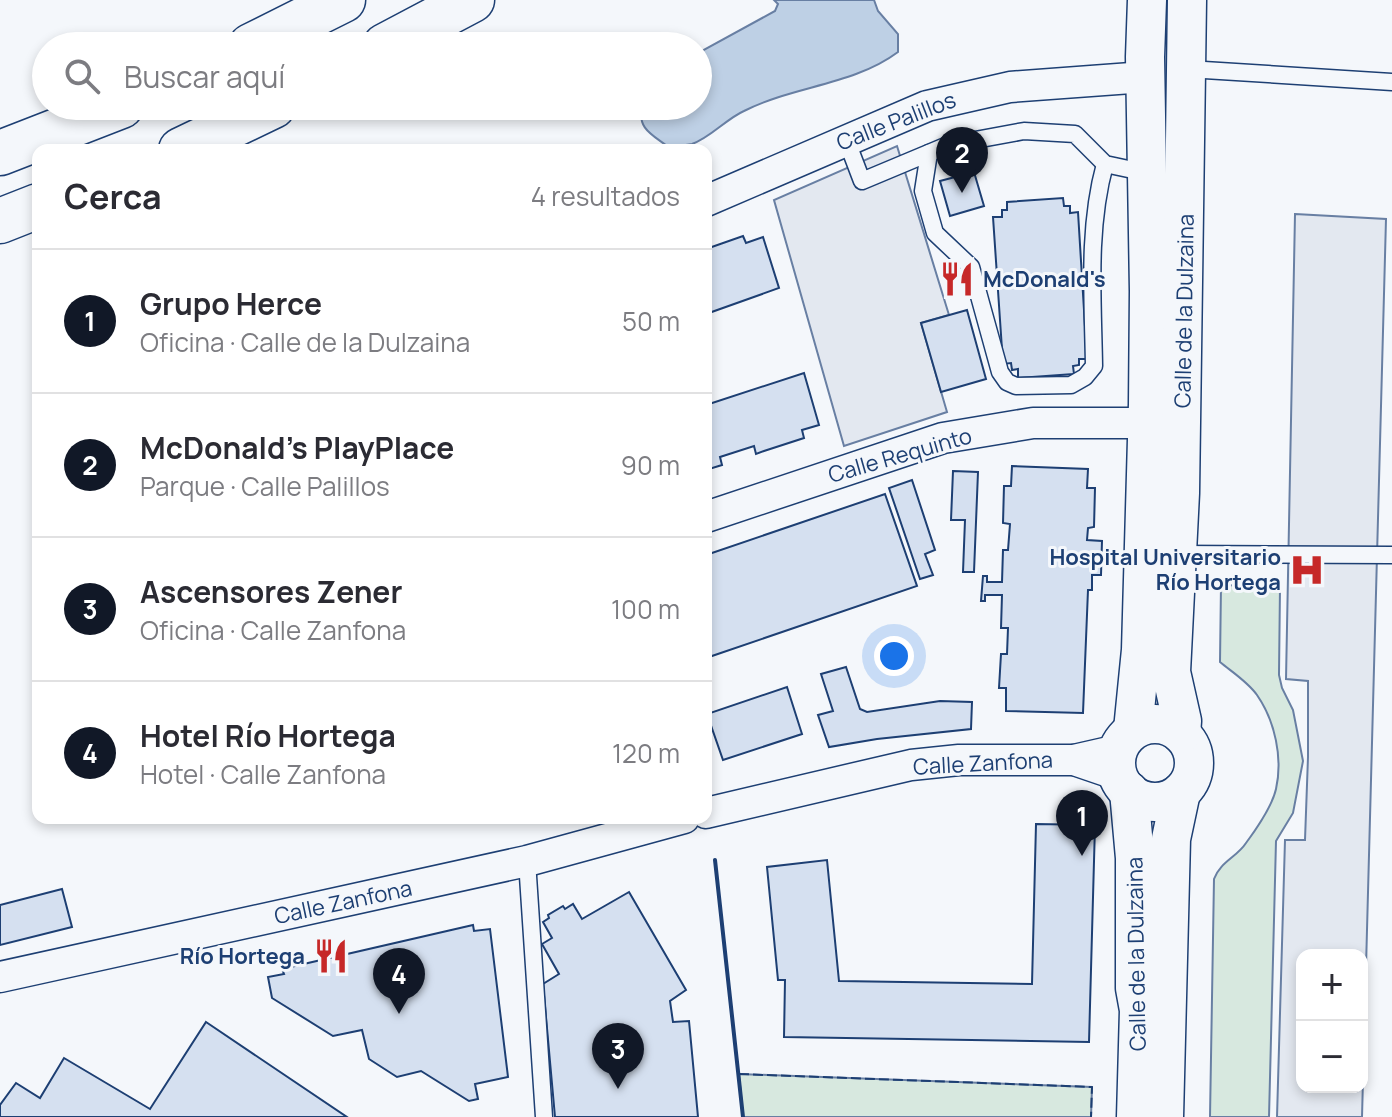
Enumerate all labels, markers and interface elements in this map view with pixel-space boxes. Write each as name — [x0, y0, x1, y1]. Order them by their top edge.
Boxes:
search box — [32, 32, 712, 120]
icon: search — [60, 54, 104, 98]
text: Buscar aquí — [124, 56, 285, 97]
street label: Calle Palillos — [832, 85, 960, 157]
pin: 2 — [936, 127, 988, 193]
text: Cerca — [64, 173, 162, 219]
text: 4 resultados — [531, 178, 680, 214]
street label: Calle de la Dulzaina — [1167, 214, 1201, 408]
restaurant icon: McDonald's — [938, 260, 976, 298]
place label: McDonald's — [983, 264, 1106, 294]
text: Grupo Herce — [140, 283, 322, 324]
text: 1 — [84, 303, 96, 339]
text: 50 m — [622, 303, 680, 339]
text: Oficina · Calle de la Dulzaina — [140, 324, 470, 360]
street label: Calle Requinto — [825, 420, 975, 490]
text: McDonald's PlayPlace — [140, 427, 454, 468]
text: 2 — [82, 447, 98, 483]
text: 90 m — [621, 447, 680, 483]
text: Parque · Calle Palillos — [140, 468, 390, 504]
place label: Hospital Universitario Río Hortega — [1049, 542, 1281, 597]
hospital icon: Hospital Universitario Río Hortega — [1288, 551, 1326, 589]
text: Ascensores Zener — [140, 571, 402, 612]
text: 3 — [82, 591, 98, 627]
text: 100 m — [611, 591, 680, 627]
text: Oficina · Calle Zanfona — [140, 612, 406, 648]
your location — [874, 636, 914, 676]
text: Hotel Río Hortega — [140, 715, 396, 756]
text: 4 — [82, 735, 98, 771]
text: 120 m — [612, 735, 680, 771]
street label: Calle Zanfona — [912, 744, 1054, 782]
text: Hotel · Calle Zanfona — [140, 756, 386, 792]
pin: 1 — [1056, 790, 1108, 856]
street label: Calle de la Dulzaina — [1119, 857, 1153, 1051]
street label: Calle Zanfona — [271, 873, 415, 931]
restaurant icon: Río Hortega — [312, 937, 350, 975]
place label: Río Hortega — [180, 941, 305, 971]
pin: 4 — [373, 948, 425, 1014]
map controls — [1296, 949, 1368, 1093]
button: + — [1296, 949, 1368, 1021]
button: − — [1296, 1021, 1368, 1093]
pin: 3 — [592, 1023, 644, 1089]

